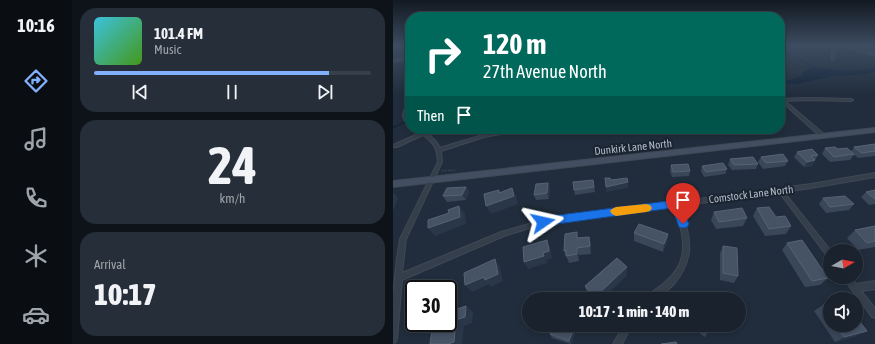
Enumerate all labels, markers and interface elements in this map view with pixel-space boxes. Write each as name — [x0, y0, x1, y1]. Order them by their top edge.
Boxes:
text: 10:16 — [17, 15, 55, 36]
text: 101.4 FM — [154, 25, 203, 42]
icon: right — [417, 28, 469, 80]
text: 120 m — [483, 28, 546, 60]
text: Music — [154, 42, 181, 57]
text: 27th Avenue North — [483, 61, 607, 82]
icon: directions — [22, 67, 50, 95]
icon: previous — [129, 81, 151, 103]
icon: pause — [221, 81, 243, 103]
icon: next — [314, 81, 336, 103]
icon: arrive — [453, 104, 475, 126]
text: Then — [417, 107, 445, 124]
icon: music — [22, 125, 50, 153]
text: 24 — [208, 135, 257, 195]
street label: Dunkirk Lane North — [594, 137, 672, 157]
pin — [666, 183, 700, 224]
street label: Comstock Lane North — [708, 183, 794, 205]
icon: phone — [22, 184, 50, 212]
icon: arrive — [672, 189, 694, 211]
text: km/h — [220, 191, 245, 206]
position arrow — [522, 201, 564, 243]
icon: climate — [22, 242, 50, 270]
north arrow — [823, 244, 863, 284]
map controls — [823, 244, 863, 332]
text: Arrival — [94, 257, 126, 272]
text: 10:17 — [94, 277, 156, 311]
speed limit sign: 30 — [405, 280, 457, 332]
button: sound — [823, 292, 863, 332]
icon: car — [22, 301, 50, 329]
text: 10:17 · 1 min · 140 m — [579, 303, 689, 320]

